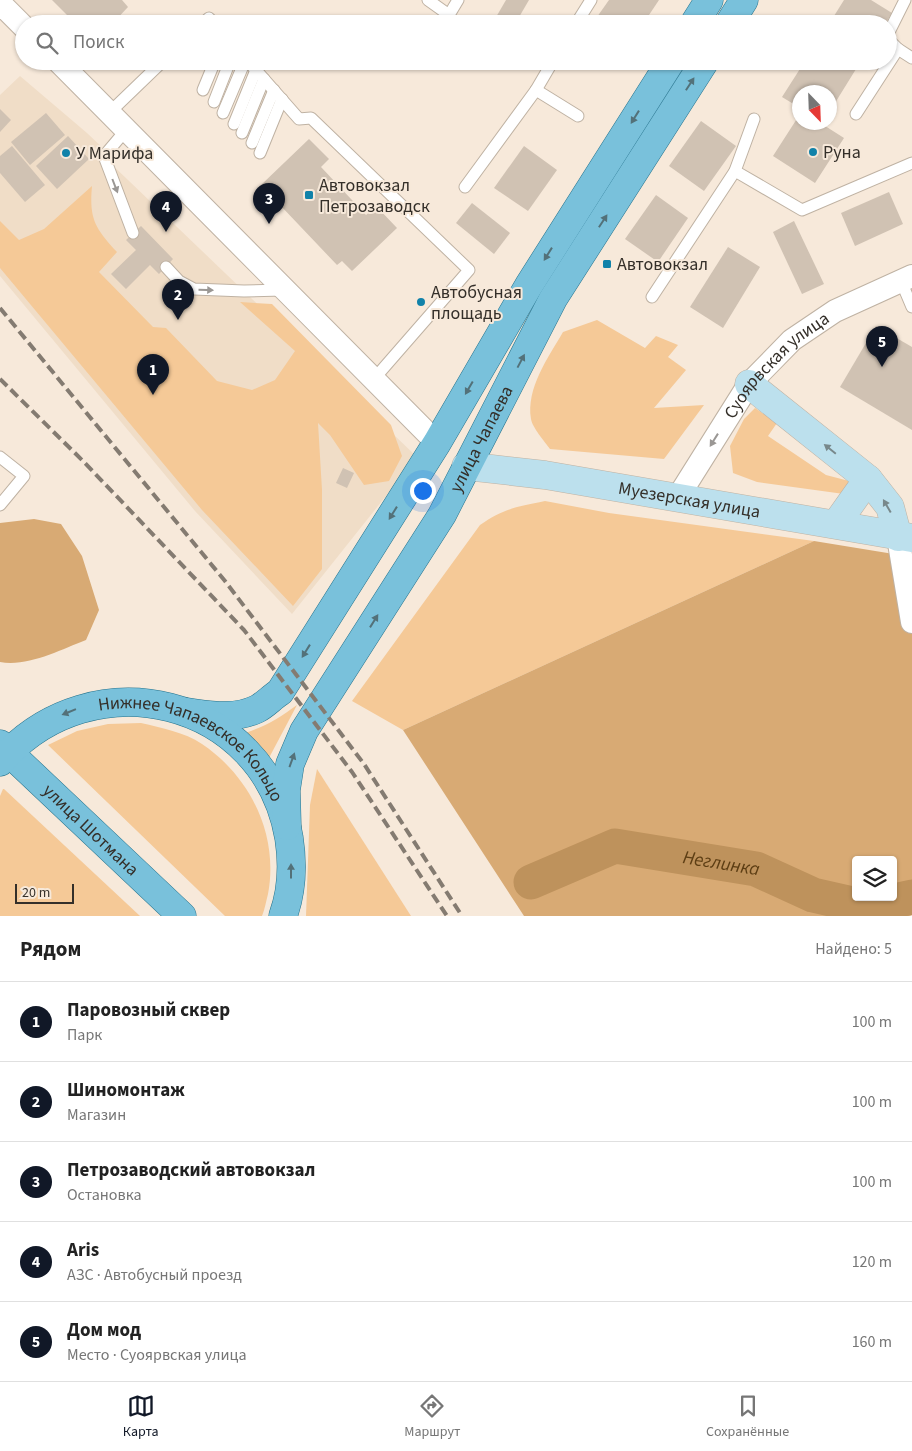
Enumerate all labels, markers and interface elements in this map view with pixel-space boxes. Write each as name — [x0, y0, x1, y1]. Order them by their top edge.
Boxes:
search box — [15, 15, 897, 70]
icon: search — [33, 29, 61, 57]
text: Поиск — [73, 29, 124, 56]
one-way arrow — [685, 77, 695, 91]
north arrow — [792, 85, 837, 130]
one-way arrow — [630, 111, 640, 124]
place label: Руна — [823, 140, 861, 165]
place label: У Марифа — [76, 141, 153, 166]
marker: Руна — [807, 146, 819, 158]
marker: У Марифа — [60, 147, 72, 159]
place label: Автовокзал Петрозаводск — [319, 173, 430, 219]
one-way arrow — [111, 179, 119, 194]
pin: 3 — [253, 183, 285, 224]
marker: Автовокзал Петрозаводск — [303, 189, 315, 201]
pin: 4 — [150, 191, 182, 232]
one-way arrow — [598, 214, 607, 227]
one-way arrow — [543, 248, 553, 261]
place label: Автовокзал — [617, 252, 708, 277]
marker: Автовокзал — [601, 258, 613, 270]
pin: 2 — [162, 279, 194, 320]
place label: Автобусная площадь — [431, 280, 522, 326]
one-way arrow — [198, 286, 214, 294]
marker: Автобусная площадь — [415, 296, 427, 308]
street label: Суоярвская улица — [718, 306, 834, 423]
pin: 5 — [866, 326, 898, 367]
pin: 1 — [137, 354, 169, 395]
one-way arrow — [517, 354, 525, 368]
street label: улица Чапаева — [443, 381, 519, 497]
one-way arrow — [465, 381, 474, 394]
one-way arrow — [709, 434, 718, 447]
one-way arrow — [824, 444, 837, 455]
street label: Муезерская улица — [616, 475, 762, 524]
your location — [410, 478, 436, 504]
one-way arrow — [883, 499, 892, 512]
one-way arrow — [388, 507, 397, 520]
one-way arrow — [370, 614, 379, 627]
one-way arrow — [301, 644, 310, 657]
street label: Нижнее Чапаевское Кольцо — [96, 690, 290, 806]
one-way arrow — [62, 709, 77, 717]
one-way arrow — [288, 752, 296, 767]
street label: улица Шотмана — [37, 778, 145, 882]
water label: Неглинка — [681, 844, 762, 883]
map controls — [852, 856, 897, 901]
button: layers — [852, 856, 897, 901]
one-way arrow — [287, 863, 295, 879]
scale bar — [15, 881, 74, 904]
text: 20 m — [22, 883, 50, 903]
text: Рядом — [20, 934, 81, 964]
text: Найдено: 5 — [815, 938, 892, 960]
text: Паровозный сквер — [67, 997, 230, 1024]
text: 1 — [32, 1011, 40, 1033]
text: 100 m — [852, 1011, 892, 1033]
text: Парк — [67, 1024, 102, 1046]
text: Шиномонтаж — [67, 1077, 185, 1104]
text: 2 — [32, 1091, 40, 1113]
text: 100 m — [852, 1091, 892, 1113]
text: Магазин — [67, 1104, 126, 1126]
text: Петрозаводский автовокзал — [67, 1157, 315, 1184]
text: 3 — [32, 1171, 40, 1193]
text: 100 m — [852, 1171, 892, 1193]
text: Остановка — [67, 1184, 141, 1206]
text: Aris — [67, 1237, 99, 1264]
text: 4 — [32, 1251, 40, 1273]
text: 120 m — [852, 1251, 892, 1273]
text: АЗС · Автобусный проезд — [67, 1264, 242, 1286]
text: Дом мод — [67, 1317, 141, 1344]
text: 5 — [32, 1331, 40, 1353]
text: 160 m — [852, 1331, 892, 1353]
text: Место · Суоярвская улица — [67, 1344, 247, 1366]
tab: Карта — [123, 1392, 159, 1442]
tab: Маршрут — [404, 1392, 460, 1442]
tab: Сохранённые — [706, 1392, 789, 1442]

